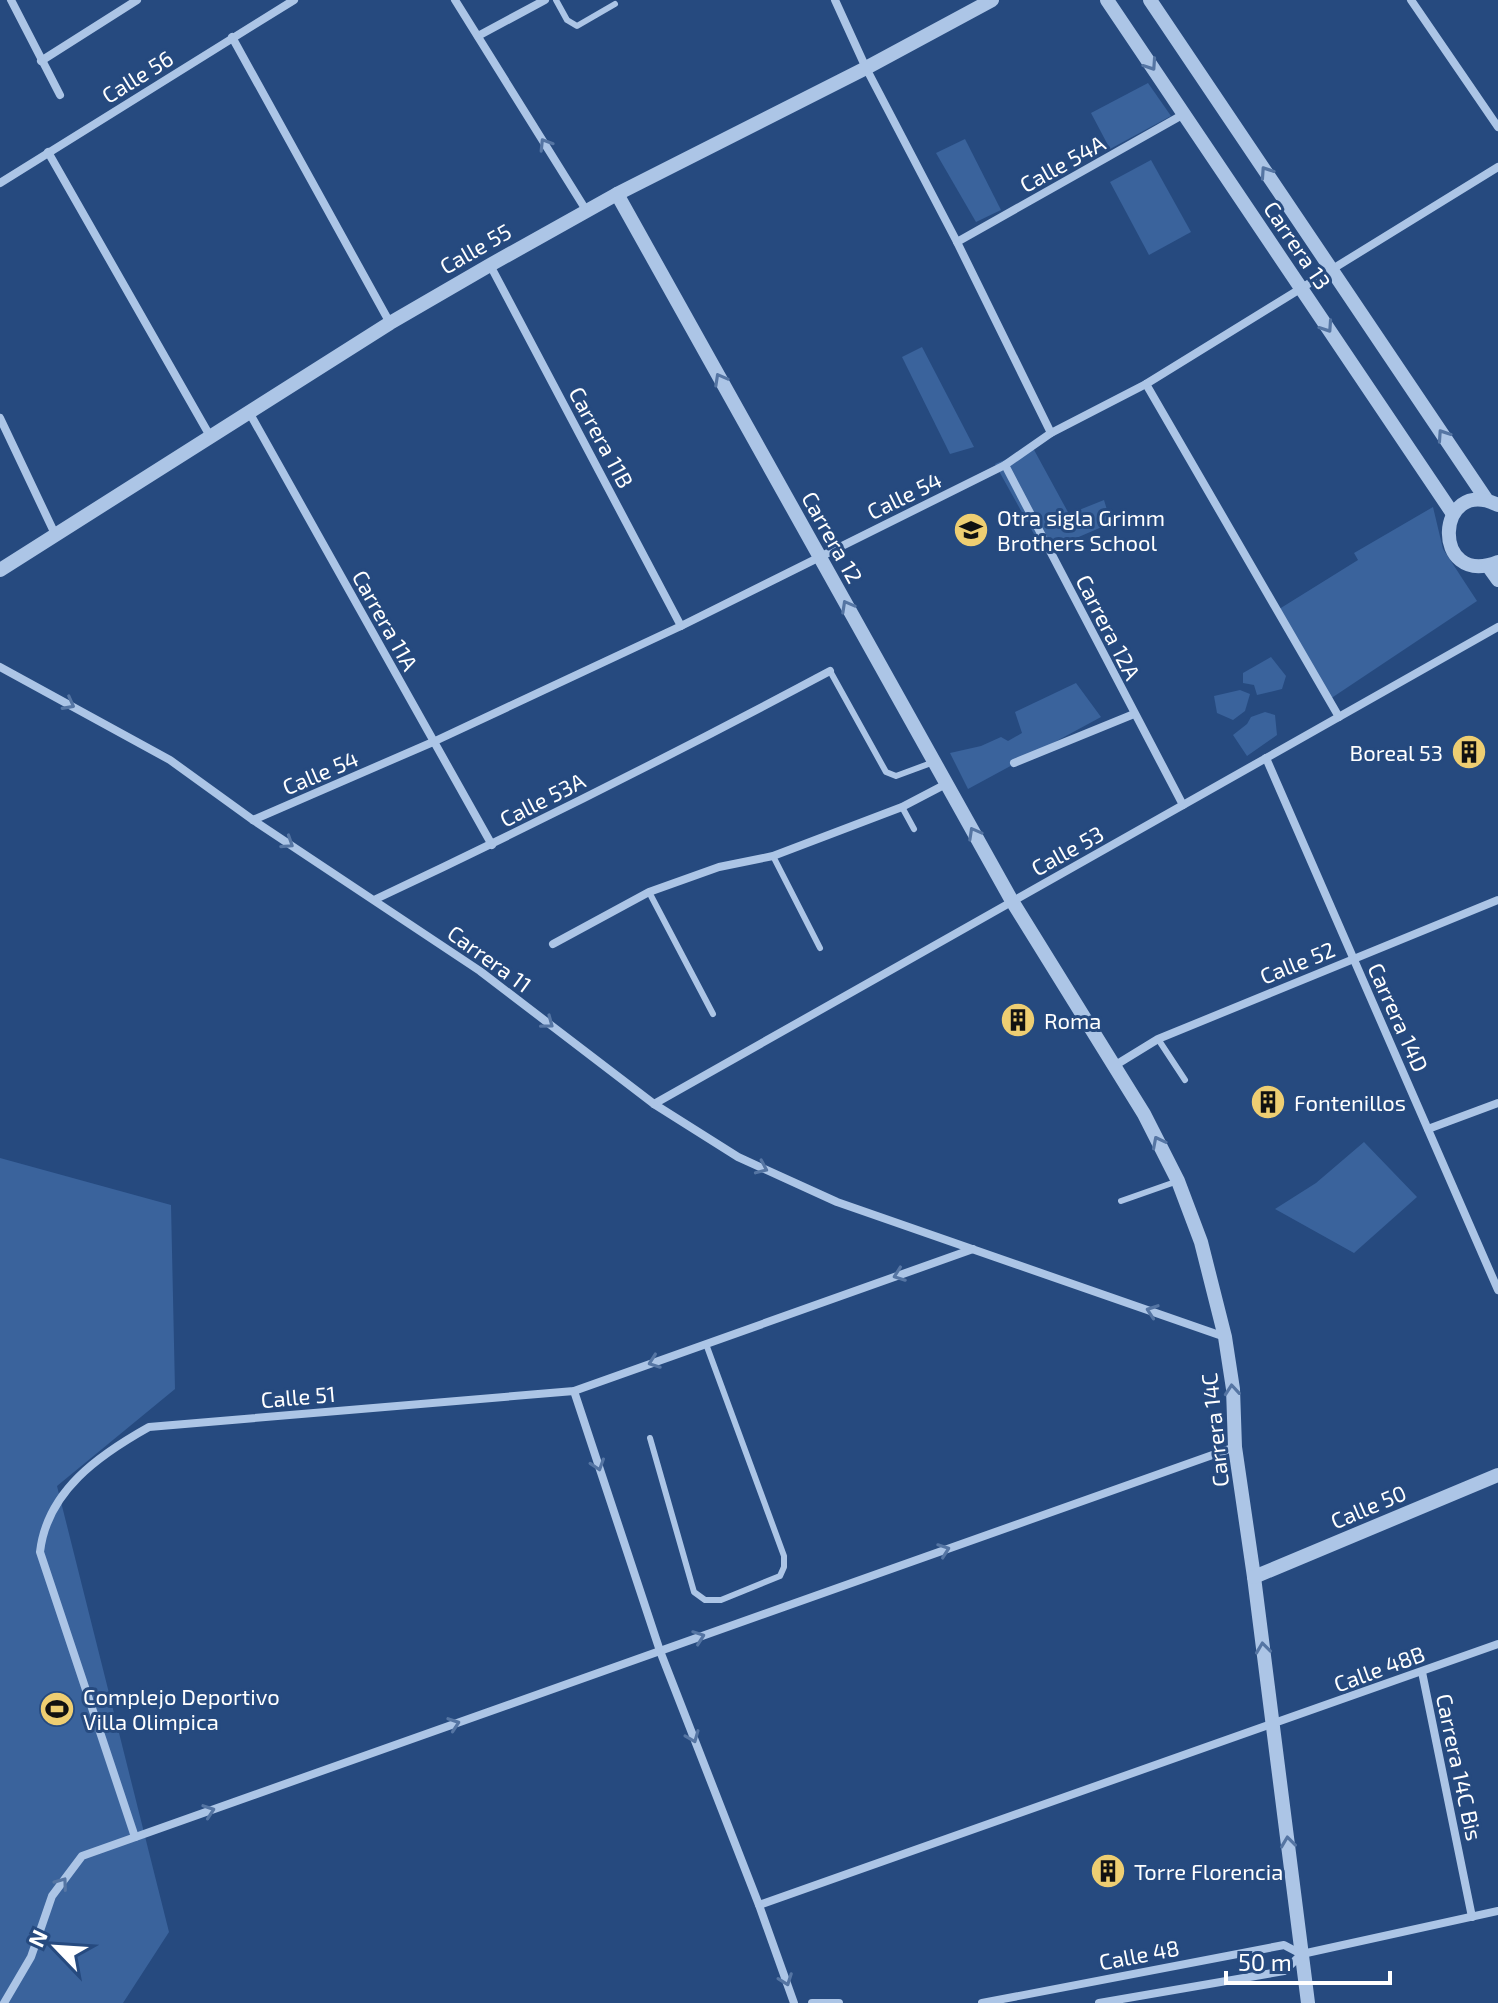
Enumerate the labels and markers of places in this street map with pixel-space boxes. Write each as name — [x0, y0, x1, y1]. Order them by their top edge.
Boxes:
place label: Otra sigla Grimm Brothers School — [997, 504, 1165, 555]
school or university icon: Otra sigla Grimm Brothers School — [952, 511, 990, 549]
building icon: Boreal 53 — [1450, 733, 1488, 771]
place label: Boreal 53 — [1350, 739, 1443, 765]
building icon: Roma — [999, 1001, 1037, 1039]
place label: Roma — [1044, 1007, 1101, 1033]
building icon: Fontenillos — [1249, 1083, 1287, 1121]
place label: Fontenillos — [1294, 1089, 1406, 1115]
place label: Complejo Deportivo Villa Olimpica — [83, 1683, 280, 1734]
sports icon: Complejo Deportivo Villa Olimpica — [38, 1690, 76, 1728]
building icon: Torre Florencia — [1089, 1852, 1127, 1890]
place label: Torre Florencia — [1134, 1858, 1283, 1884]

